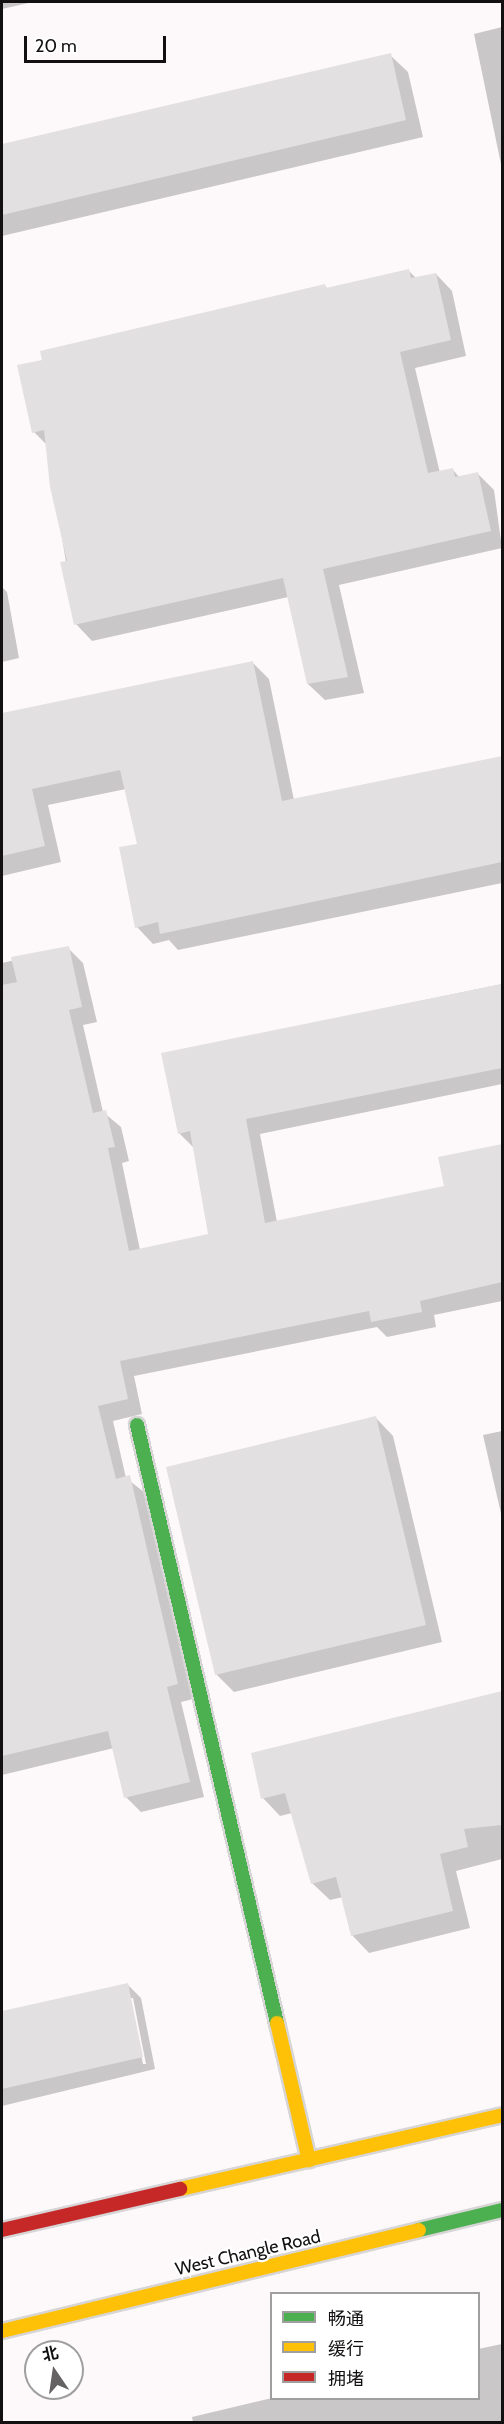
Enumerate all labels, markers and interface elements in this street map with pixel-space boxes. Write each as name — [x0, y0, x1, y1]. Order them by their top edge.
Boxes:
scale bar — [27, 24, 170, 62]
text: 20 m — [35, 35, 77, 57]
street label: West Changle Road — [173, 2226, 323, 2280]
legend — [270, 2292, 480, 2400]
text: 畅通 — [328, 2308, 364, 2330]
text: 缓行 — [328, 2338, 364, 2360]
north arrow — [24, 2340, 84, 2400]
text: 北 — [40, 2343, 60, 2365]
text: 拥堵 — [328, 2368, 364, 2390]

